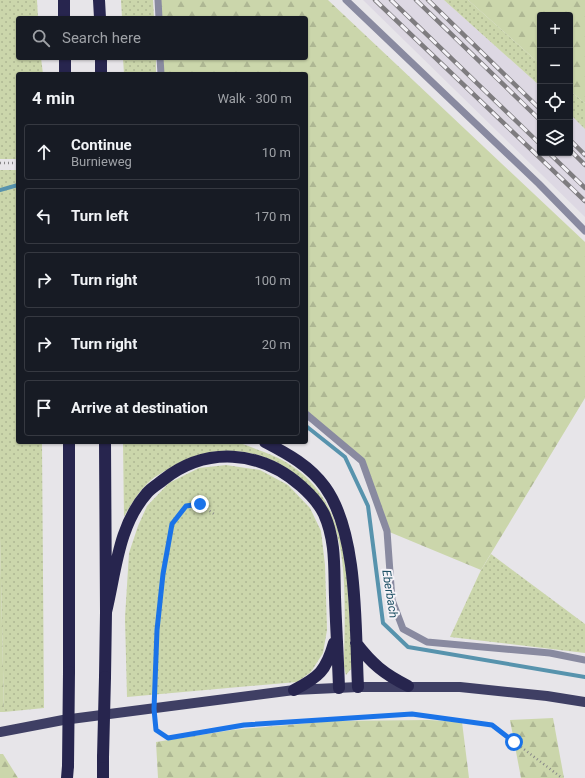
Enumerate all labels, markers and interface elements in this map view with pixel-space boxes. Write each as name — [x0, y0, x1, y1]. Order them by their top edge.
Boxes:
map controls — [537, 12, 573, 156]
button: + — [537, 12, 573, 48]
search box — [16, 16, 308, 60]
icon: search — [30, 27, 52, 49]
text: Search here — [62, 29, 141, 47]
button: − — [537, 48, 573, 84]
button: locate — [537, 84, 573, 120]
text: 4 min — [32, 88, 75, 108]
text: Walk · 300 m — [217, 91, 292, 106]
button: layers — [537, 120, 573, 156]
text: Continue — [71, 136, 132, 154]
icon: ahead — [33, 141, 55, 163]
text: 10 m — [262, 145, 291, 160]
text: Burnieweg — [71, 154, 132, 169]
icon: left — [33, 205, 55, 227]
text: Turn left — [71, 207, 128, 225]
text: 170 m — [254, 209, 291, 224]
icon: right — [33, 269, 55, 291]
text: Turn right — [71, 271, 137, 289]
text: 100 m — [254, 273, 291, 288]
icon: right — [33, 333, 55, 355]
text: Turn right — [71, 335, 137, 353]
text: 20 m — [262, 337, 291, 352]
icon: arrive — [33, 397, 55, 419]
text: Arrive at destination — [71, 399, 208, 417]
route end — [191, 495, 209, 513]
water label: Eberbach — [379, 569, 401, 619]
route start — [505, 733, 523, 751]

